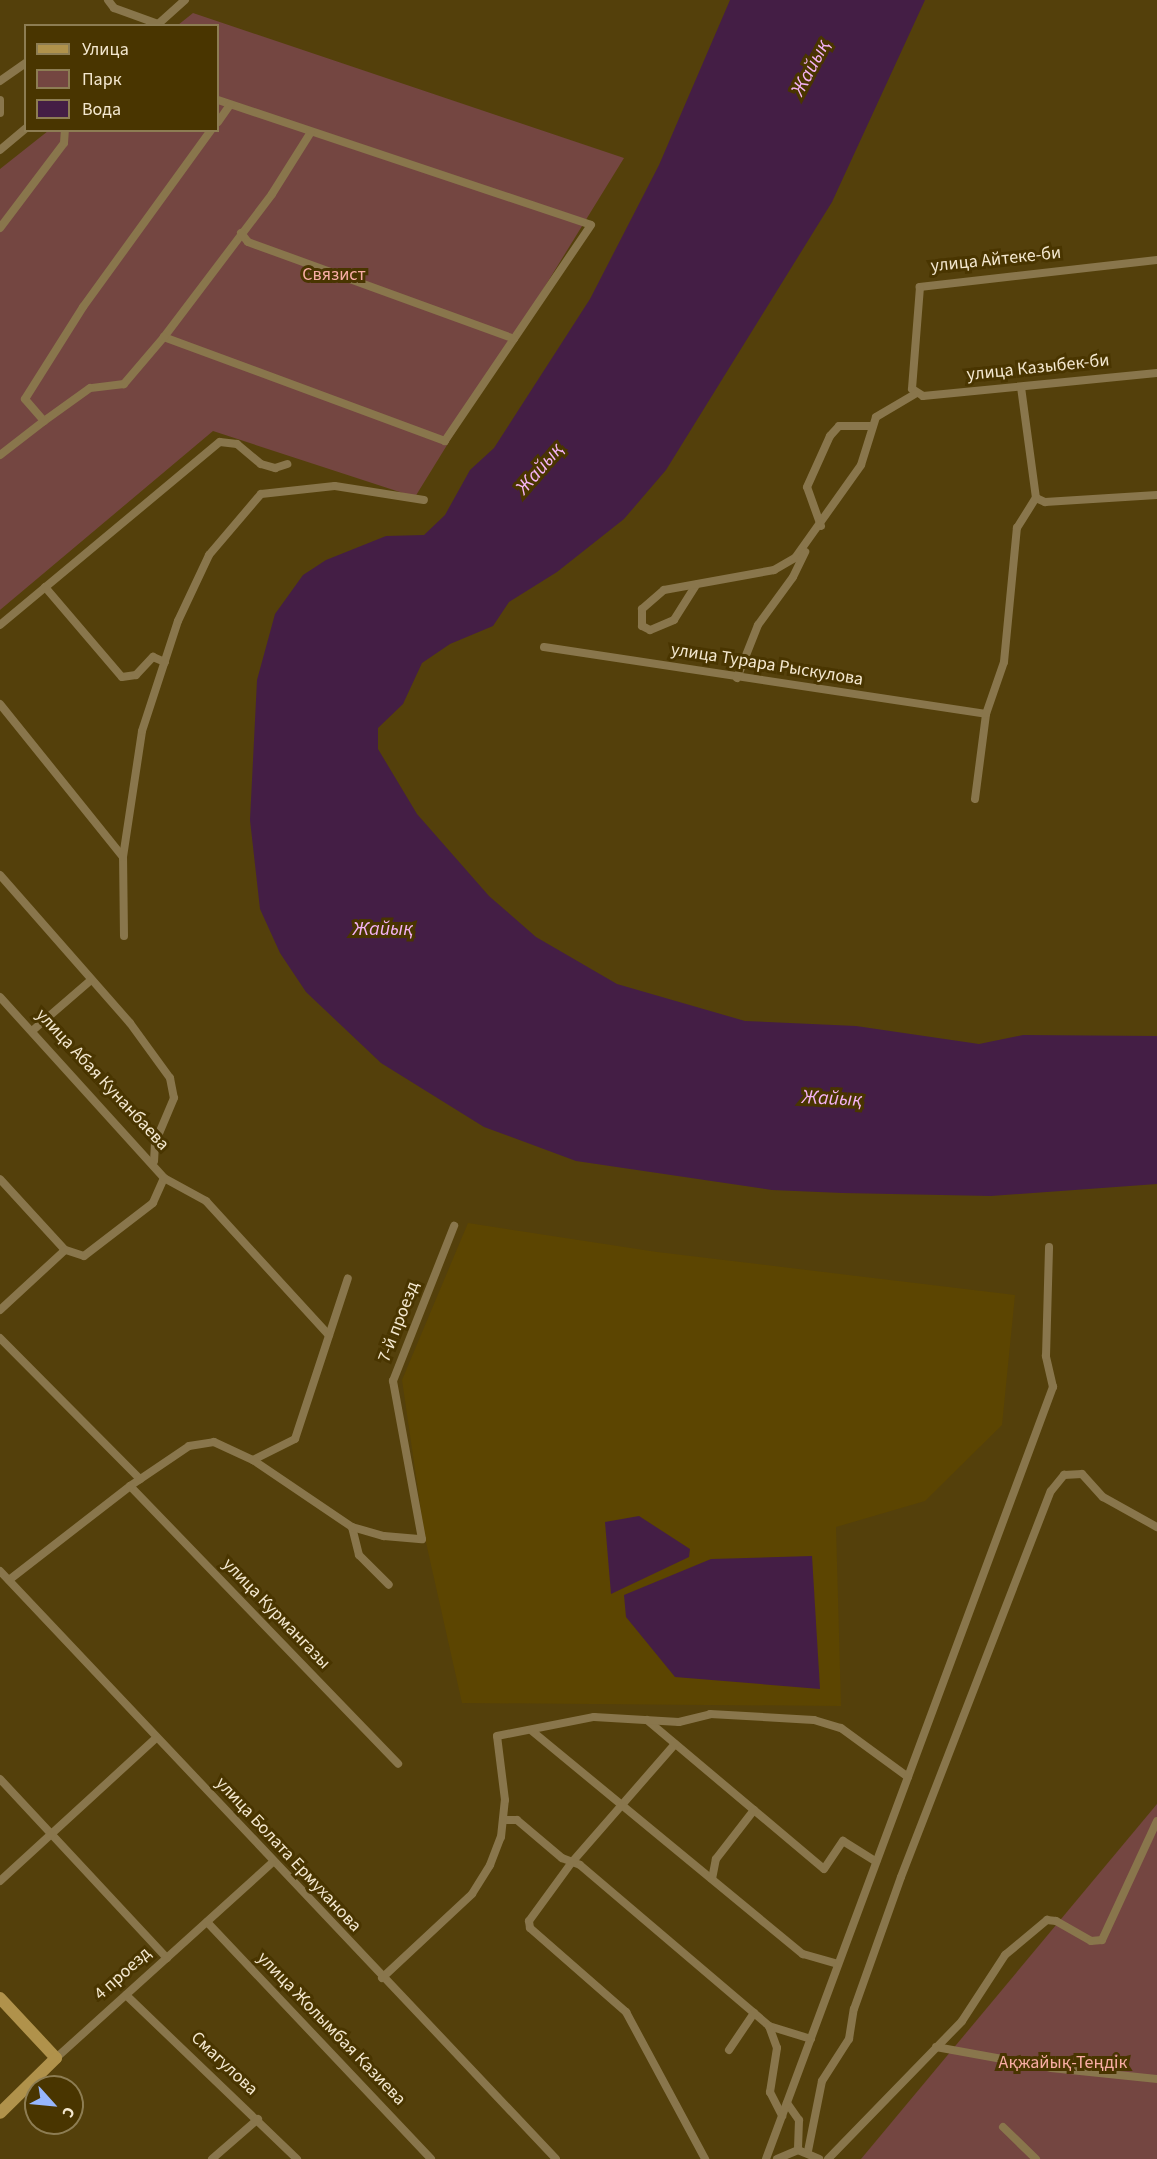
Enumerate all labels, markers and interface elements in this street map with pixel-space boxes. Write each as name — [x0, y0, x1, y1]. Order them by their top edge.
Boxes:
legend — [24, 24, 219, 132]
water label: Жайық — [786, 36, 836, 100]
text: Улица — [82, 37, 129, 62]
text: Парк — [82, 67, 122, 92]
text: Вода — [82, 97, 121, 122]
street label: улица Айтеке-би — [930, 242, 1062, 278]
park label: Связист — [302, 264, 366, 286]
street label: улица Казыбек-би — [966, 350, 1110, 386]
water label: Жайық — [511, 438, 569, 500]
street label: улица Турара Рыскулова — [669, 639, 865, 691]
water label: Жайық — [353, 917, 413, 941]
street label: улица Абая Кунанбаева — [31, 1005, 173, 1155]
water label: Жайық — [801, 1085, 863, 1113]
street label: 7-й проезд — [374, 1279, 424, 1365]
street label: улица Курмангазы — [217, 1554, 335, 1674]
street label: улица Болата Ермуханова — [211, 1773, 365, 1937]
street label: 4 проезд — [90, 1943, 156, 2005]
street label: улица Жолымбая Казиева — [252, 1948, 410, 2110]
street label: Смагулова — [186, 2028, 262, 2100]
park label: Ақжайық-Теңдік — [999, 2052, 1127, 2074]
north arrow — [24, 2075, 84, 2135]
text: С — [56, 2103, 80, 2121]

